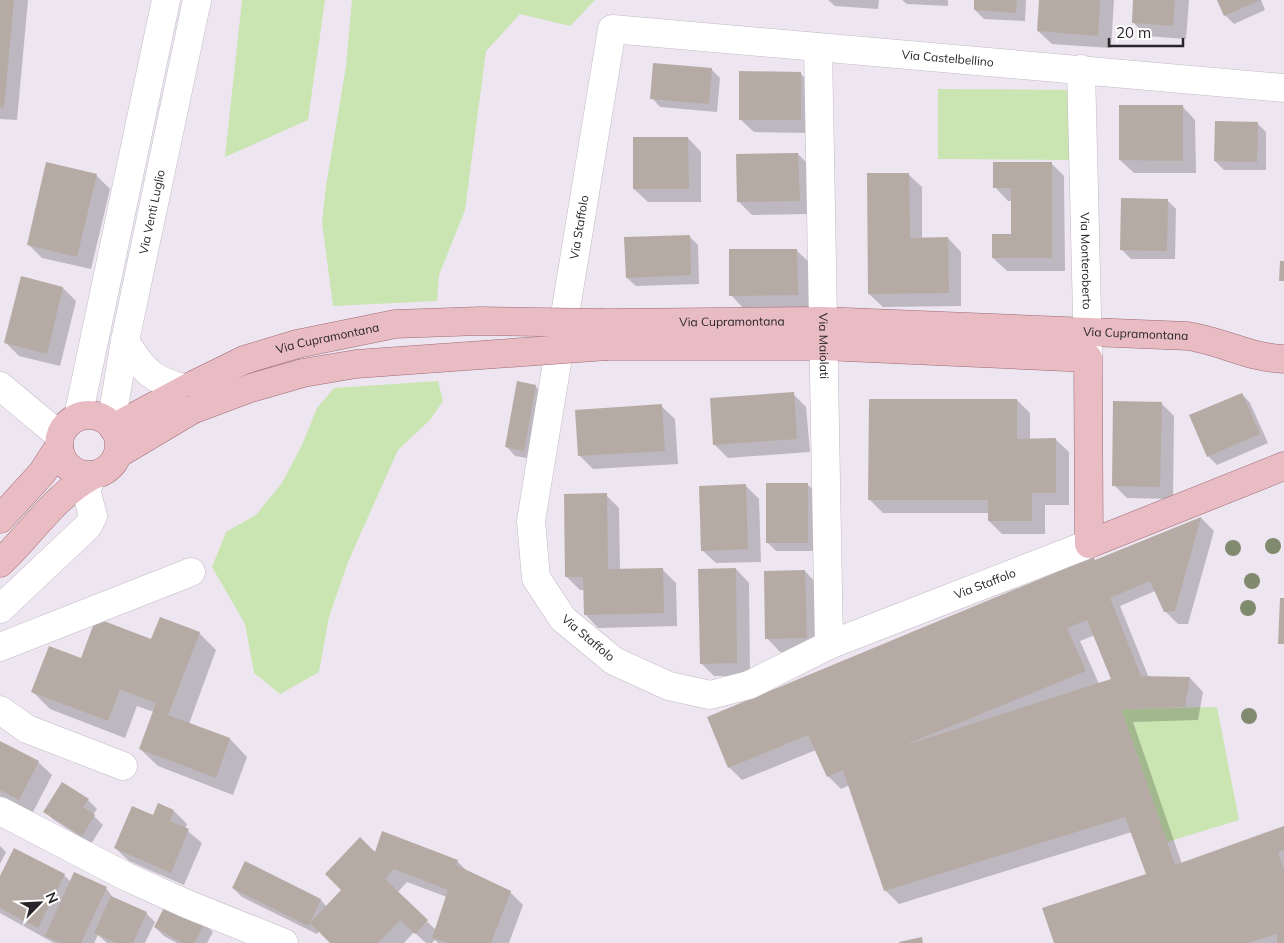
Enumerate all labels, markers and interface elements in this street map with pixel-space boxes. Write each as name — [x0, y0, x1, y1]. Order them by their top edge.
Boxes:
scale bar — [1109, 15, 1183, 47]
text: 20 m — [1116, 23, 1151, 42]
street label: Via Castelbellino — [901, 46, 995, 70]
street label: Via Venti Luglio — [135, 168, 168, 256]
street label: Via Staffolo — [566, 194, 592, 260]
street label: Via Monteroberto — [1078, 212, 1095, 310]
street label: Via Cupramontana — [679, 313, 785, 329]
street label: Via Maiolati — [816, 313, 832, 379]
street label: Via Cupramontana — [274, 319, 380, 357]
street label: Via Cupramontana — [1083, 324, 1189, 343]
street label: Via Staffolo — [952, 565, 1018, 602]
street label: Via Staffolo — [559, 611, 618, 664]
north arrow — [15, 878, 65, 928]
text: N — [42, 889, 62, 906]

